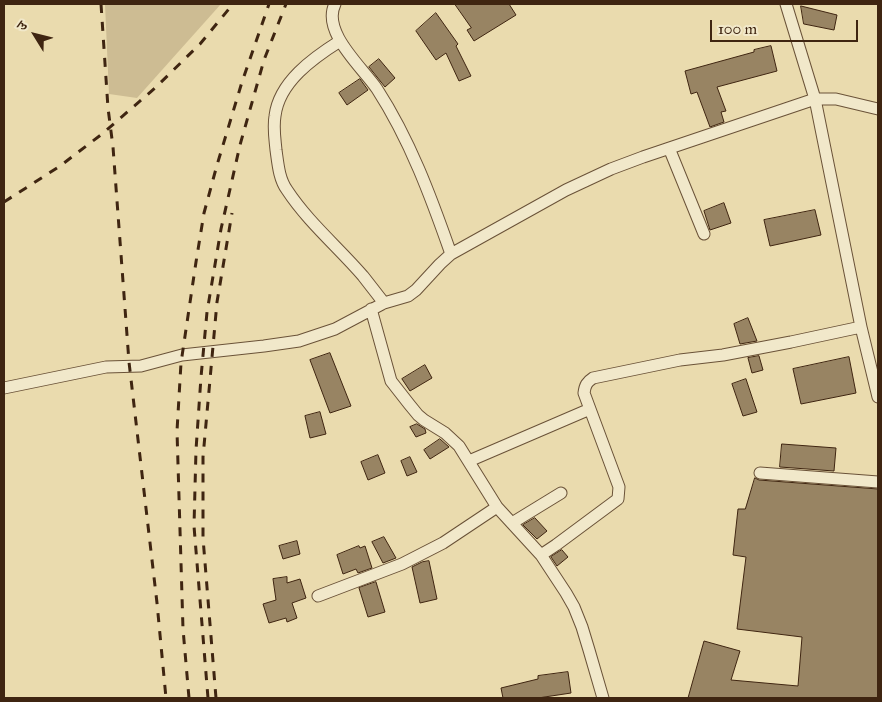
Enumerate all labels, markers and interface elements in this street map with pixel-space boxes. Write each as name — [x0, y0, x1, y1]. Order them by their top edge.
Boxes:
north arrow — [10, 10, 60, 60]
scale bar — [712, 10, 860, 42]
text: उ — [13, 18, 31, 34]
text: 100 m — [718, 20, 757, 38]

